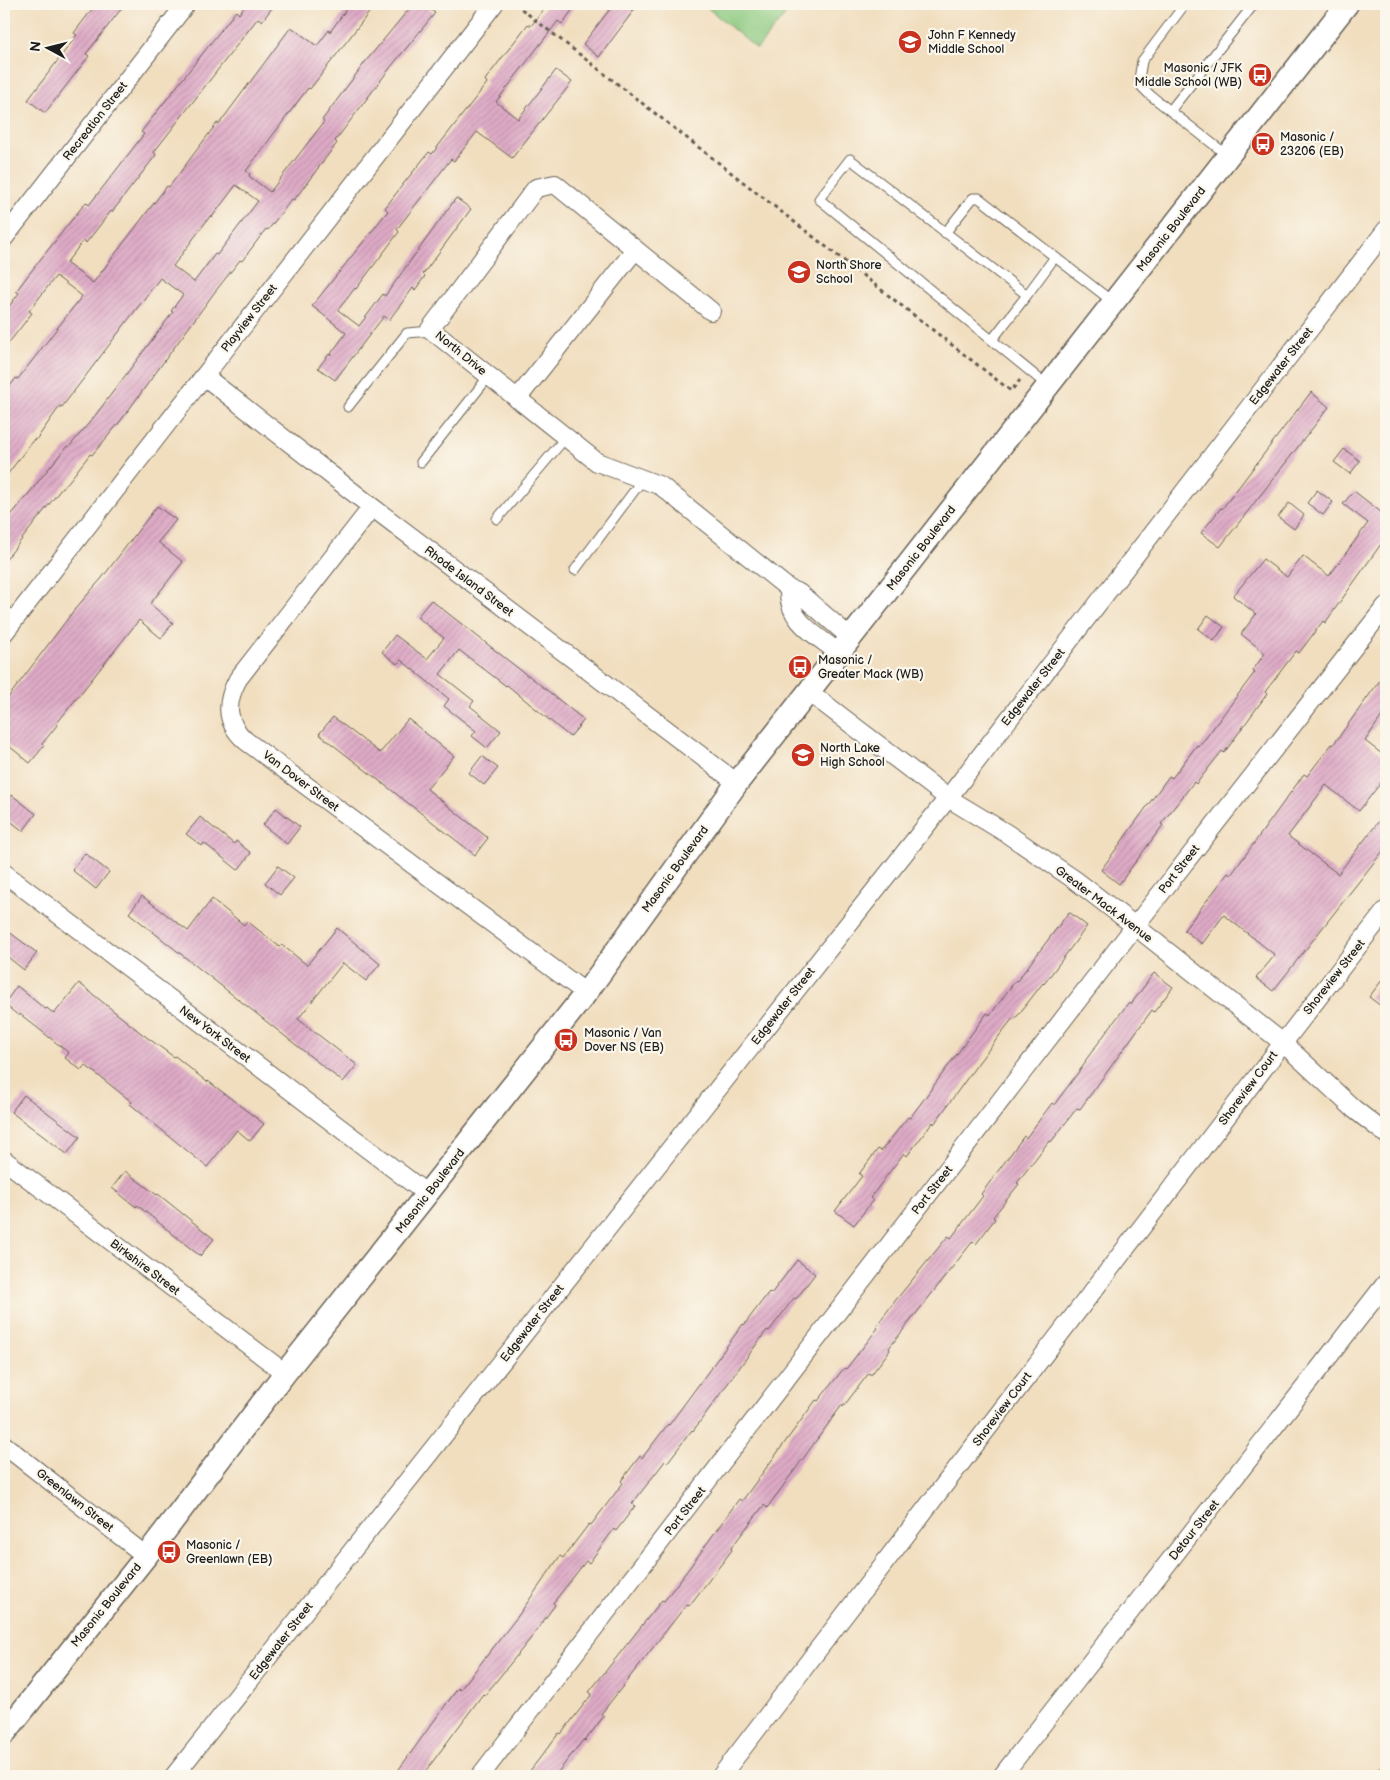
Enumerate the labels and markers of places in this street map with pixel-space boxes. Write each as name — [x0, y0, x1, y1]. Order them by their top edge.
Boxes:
place label: John F Kennedy Middle School — [928, 28, 1016, 57]
school or university icon: John F Kennedy Middle School — [897, 29, 923, 55]
place label: Masonic / JFK Middle School (WB) — [1135, 61, 1242, 90]
bus stop icon: Masonic / JFK Middle School (WB) — [1247, 62, 1273, 88]
place label: Masonic / 23206 (EB) — [1280, 130, 1344, 159]
bus stop icon: Masonic / 23206 (EB) — [1250, 131, 1276, 157]
place label: North Shore School — [816, 258, 882, 287]
school or university icon: North Shore School — [786, 259, 812, 285]
place label: Masonic / Greater Mack (WB) — [818, 653, 924, 682]
bus stop icon: Masonic / Greater Mack (WB) — [787, 654, 813, 680]
place label: North Lake High School — [820, 741, 885, 770]
school or university icon: North Lake High School — [790, 742, 816, 768]
place label: Masonic / Van Dover NS (EB) — [584, 1026, 664, 1055]
bus stop icon: Masonic / Van Dover NS (EB) — [553, 1027, 579, 1053]
place label: Masonic / Greenlawn (EB) — [186, 1538, 272, 1567]
bus stop icon: Masonic / Greenlawn (EB) — [156, 1539, 182, 1565]

